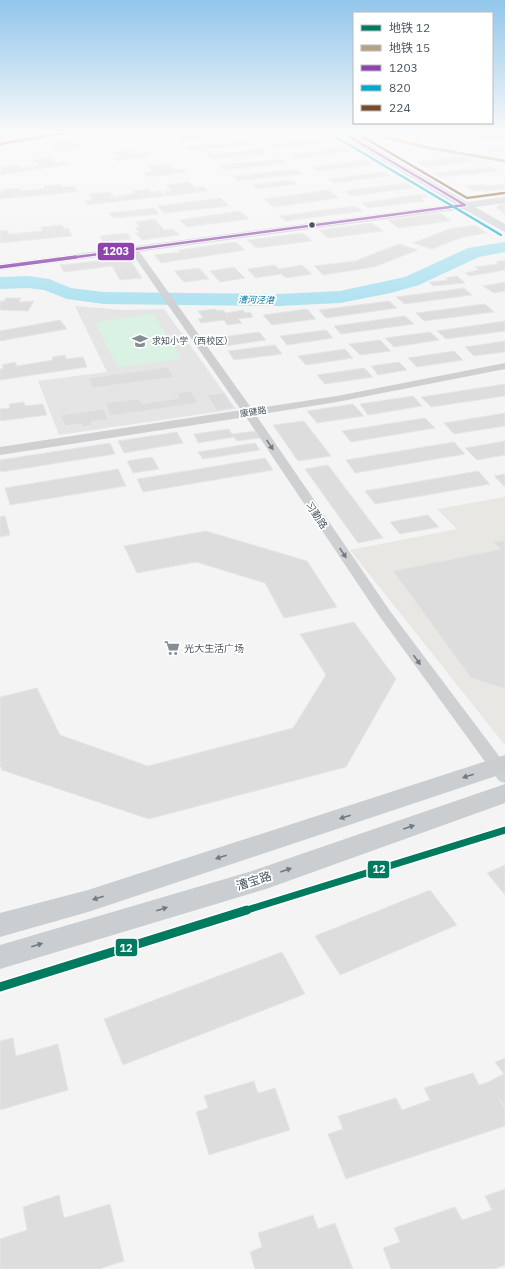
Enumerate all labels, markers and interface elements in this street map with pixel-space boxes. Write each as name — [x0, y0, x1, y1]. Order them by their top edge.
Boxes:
legend — [353, 12, 493, 124]
text: 地铁 12 — [389, 20, 430, 35]
text: 地铁 15 — [389, 40, 430, 55]
text: 1203 — [389, 60, 418, 75]
text: 820 — [389, 80, 411, 95]
text: 224 — [389, 100, 411, 115]
unlabelled marker — [307, 220, 317, 230]
line badge: 1203 — [97, 242, 135, 261]
text: 1203 — [103, 244, 129, 258]
water label: 漕河泾港 — [238, 294, 276, 305]
school or university icon: 求知小学（西校区） — [131, 332, 149, 350]
place label: 求知小学（西校区） — [152, 335, 233, 346]
street label: 康健路 — [239, 404, 267, 419]
one-way arrow — [266, 440, 274, 451]
street label: 习勤路 — [303, 499, 330, 531]
one-way arrow — [339, 548, 347, 559]
supermarket icon: 光大生活广场 — [163, 639, 181, 657]
place label: 光大生活广场 — [184, 642, 244, 655]
one-way arrow — [413, 654, 421, 665]
one-way arrow — [462, 774, 474, 780]
one-way arrow — [338, 814, 350, 820]
one-way arrow — [403, 823, 415, 829]
one-way arrow — [215, 855, 227, 861]
line badge: 12 — [367, 860, 390, 879]
text: 12 — [372, 862, 386, 876]
one-way arrow — [281, 867, 293, 873]
street label: 漕宝路 — [234, 868, 273, 893]
one-way arrow — [91, 895, 103, 901]
one-way arrow — [156, 905, 168, 911]
line badge: 12 — [115, 938, 138, 957]
text: 12 — [119, 941, 133, 955]
one-way arrow — [32, 942, 44, 948]

